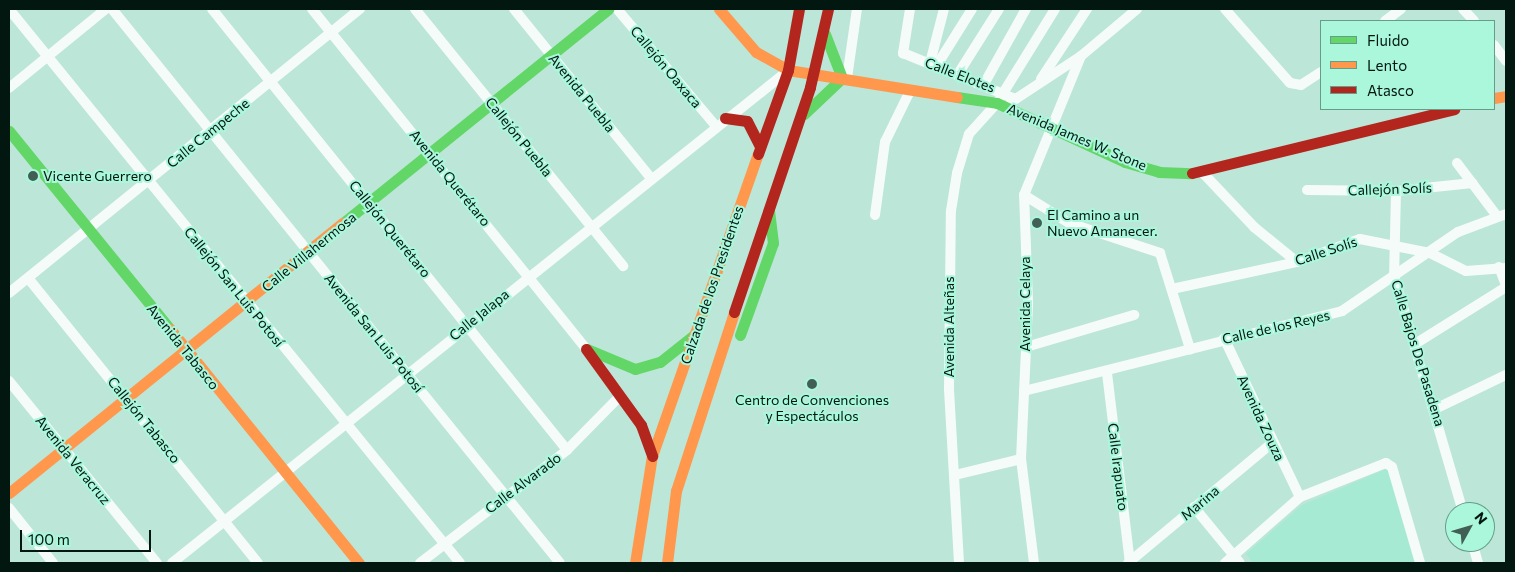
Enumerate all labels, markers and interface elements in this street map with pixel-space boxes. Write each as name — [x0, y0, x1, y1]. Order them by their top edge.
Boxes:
legend — [1320, 20, 1495, 110]
street label: Callejón Oaxaca — [627, 23, 705, 111]
text: Fluido — [1367, 31, 1409, 49]
street label: Avenida Puebla — [545, 50, 619, 136]
street label: Calle Elotes — [923, 54, 997, 96]
text: Lento — [1367, 56, 1407, 74]
text: Atasco — [1367, 81, 1414, 99]
street label: Callejón Puebla — [482, 94, 556, 180]
street label: Calle Campeche — [163, 95, 253, 171]
street label: Avenida James W. Stone — [1005, 100, 1149, 174]
street label: Avenida Querétaro — [406, 126, 494, 230]
place label: Vicente Guerrero — [43, 168, 152, 184]
marker: Vicente Guerrero — [27, 170, 39, 182]
street label: Callejón Querétaro — [346, 177, 434, 281]
street label: Callejón Solís — [1348, 179, 1432, 199]
street label: Calzada de los Presidentes — [677, 204, 747, 366]
place label: El Camino a un Nuevo Amanecer. — [1047, 207, 1158, 240]
street label: Calle Villahermosa — [258, 209, 360, 295]
marker: El Camino a un Nuevo Amanecer. — [1031, 217, 1043, 229]
street label: Callejón San Luis Potosí — [180, 224, 288, 350]
street label: Calle Solís — [1293, 233, 1359, 269]
street label: Avenida Celaya — [1017, 256, 1033, 352]
street label: Avenida San Luis Potosí — [321, 270, 427, 396]
street label: Avenida Alteñas — [941, 276, 957, 378]
street label: Calle Bajos De Pasadena — [1388, 278, 1448, 428]
street label: Calle Jalapa — [446, 286, 512, 344]
street label: Avenida Tabasco — [143, 301, 223, 393]
street label: Calle de los Reyes — [1221, 306, 1331, 348]
street label: Avenida Zouza — [1234, 372, 1288, 464]
street label: Callejón Tabasco — [104, 373, 184, 467]
marker: Centro de Convenciones y Espectáculos — [806, 378, 818, 390]
place label: Centro de Convenciones y Espectáculos — [735, 392, 889, 424]
street label: Avenida Veracruz — [32, 412, 114, 508]
street label: Calle Irapuato — [1104, 422, 1132, 512]
street label: Calle Alvarado — [482, 449, 564, 517]
street label: Marina — [1177, 482, 1223, 524]
north arrow — [1445, 502, 1495, 552]
text: N — [1471, 508, 1491, 527]
scale bar — [22, 520, 154, 552]
text: 100 m — [28, 530, 70, 548]

